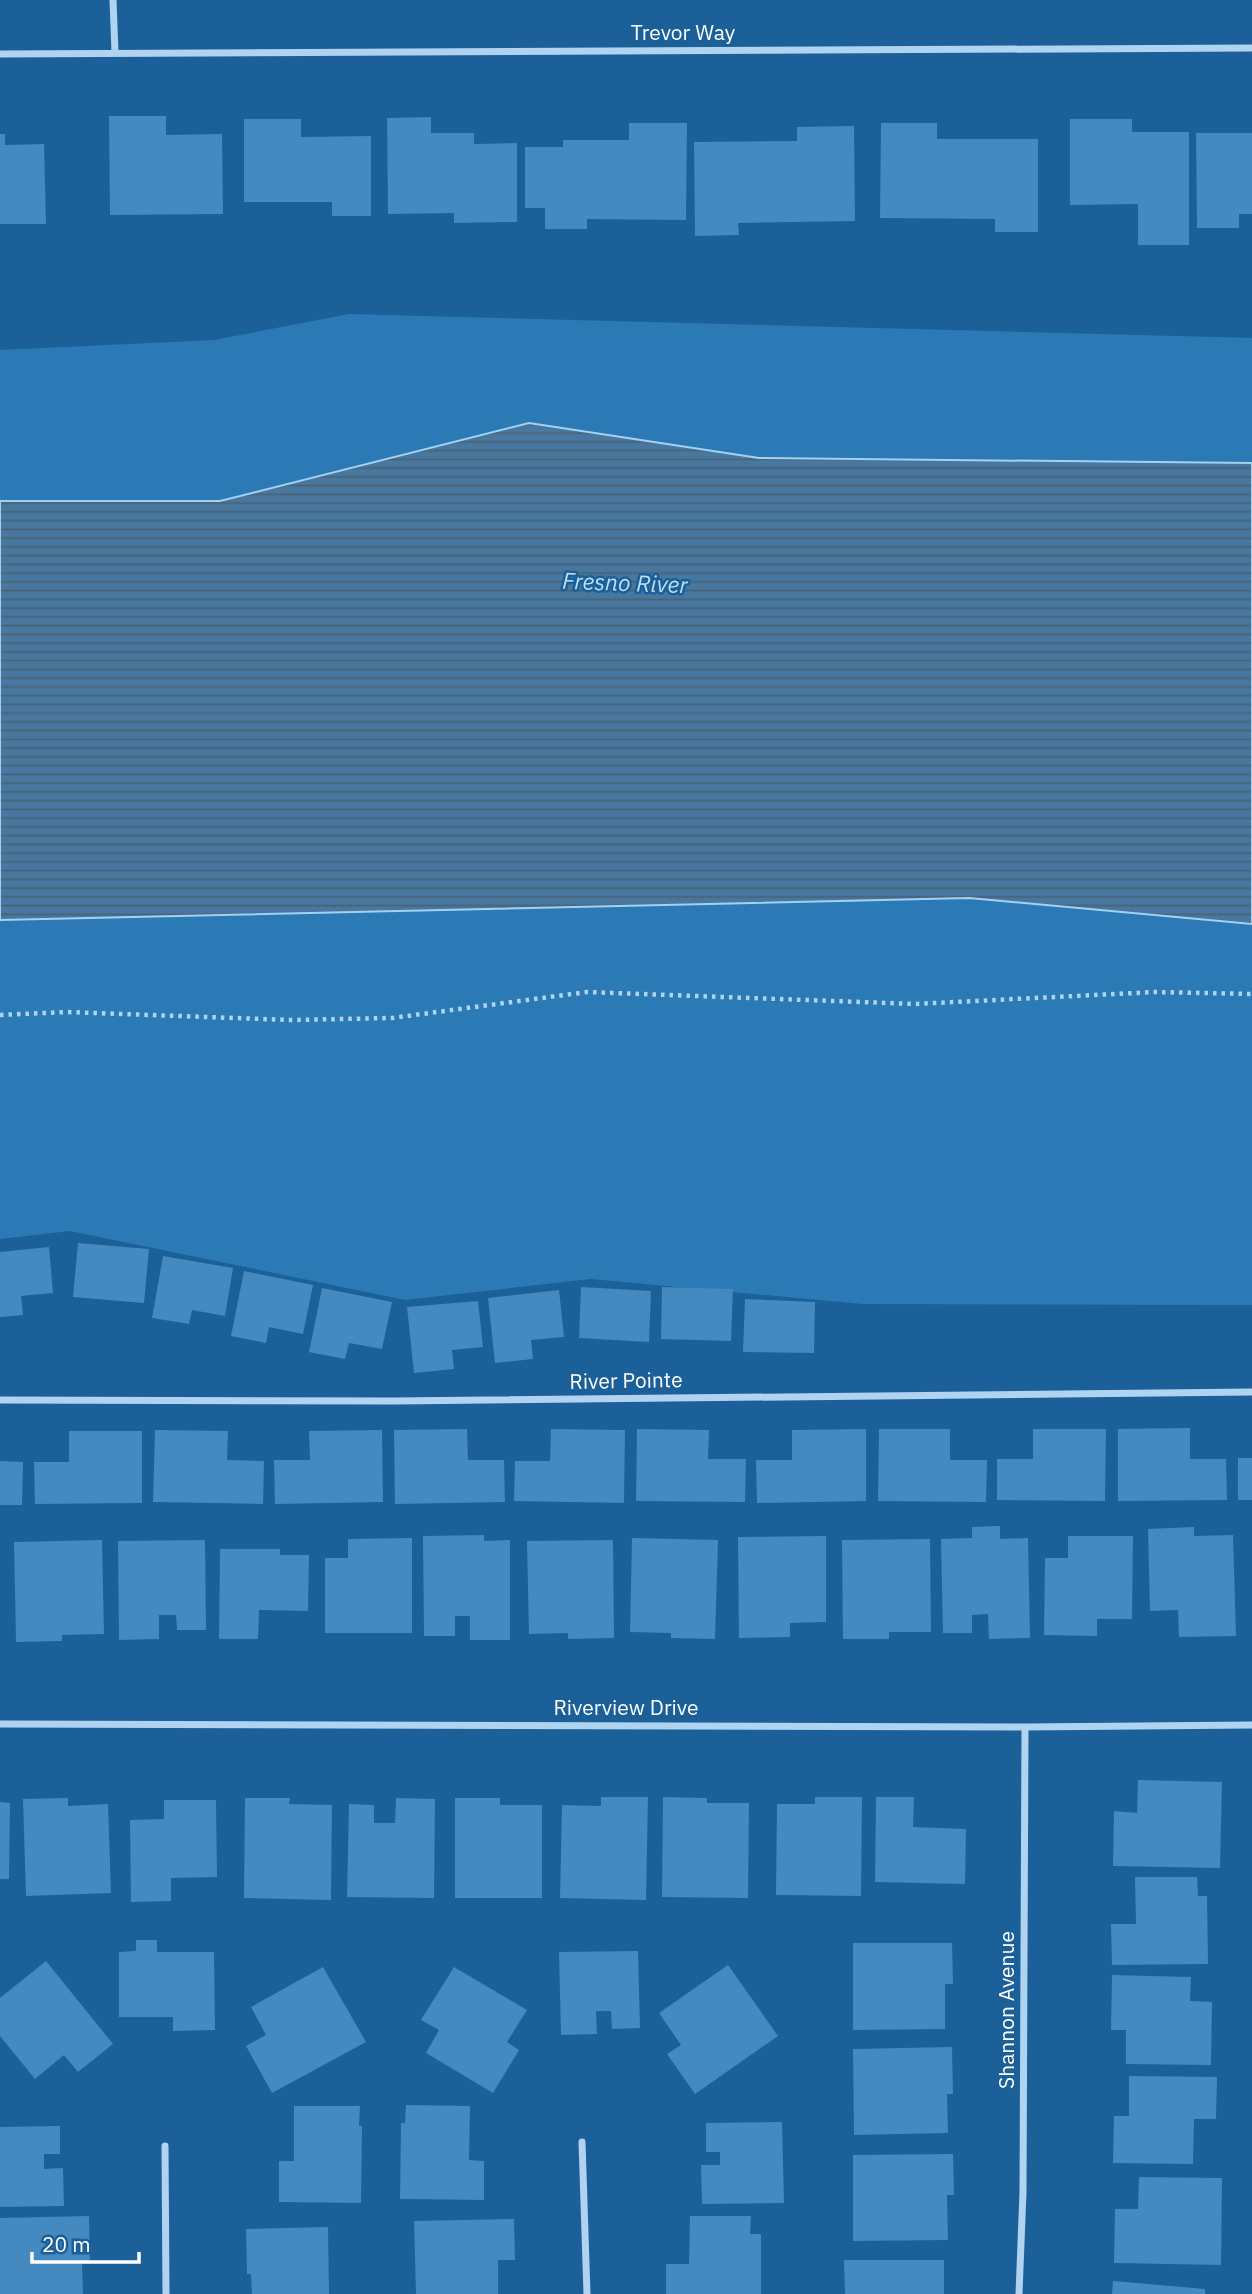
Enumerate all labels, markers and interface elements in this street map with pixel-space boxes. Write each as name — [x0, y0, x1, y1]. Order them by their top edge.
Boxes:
street label: Trevor Way — [631, 18, 736, 46]
water label: Fresno River — [562, 565, 689, 599]
street label: River Pointe — [569, 1365, 683, 1395]
street label: Riverview Drive — [553, 1693, 699, 1721]
street label: Shannon Avenue — [992, 1931, 1020, 2089]
scale bar — [32, 2220, 138, 2264]
text: 20 m — [42, 2230, 91, 2258]

